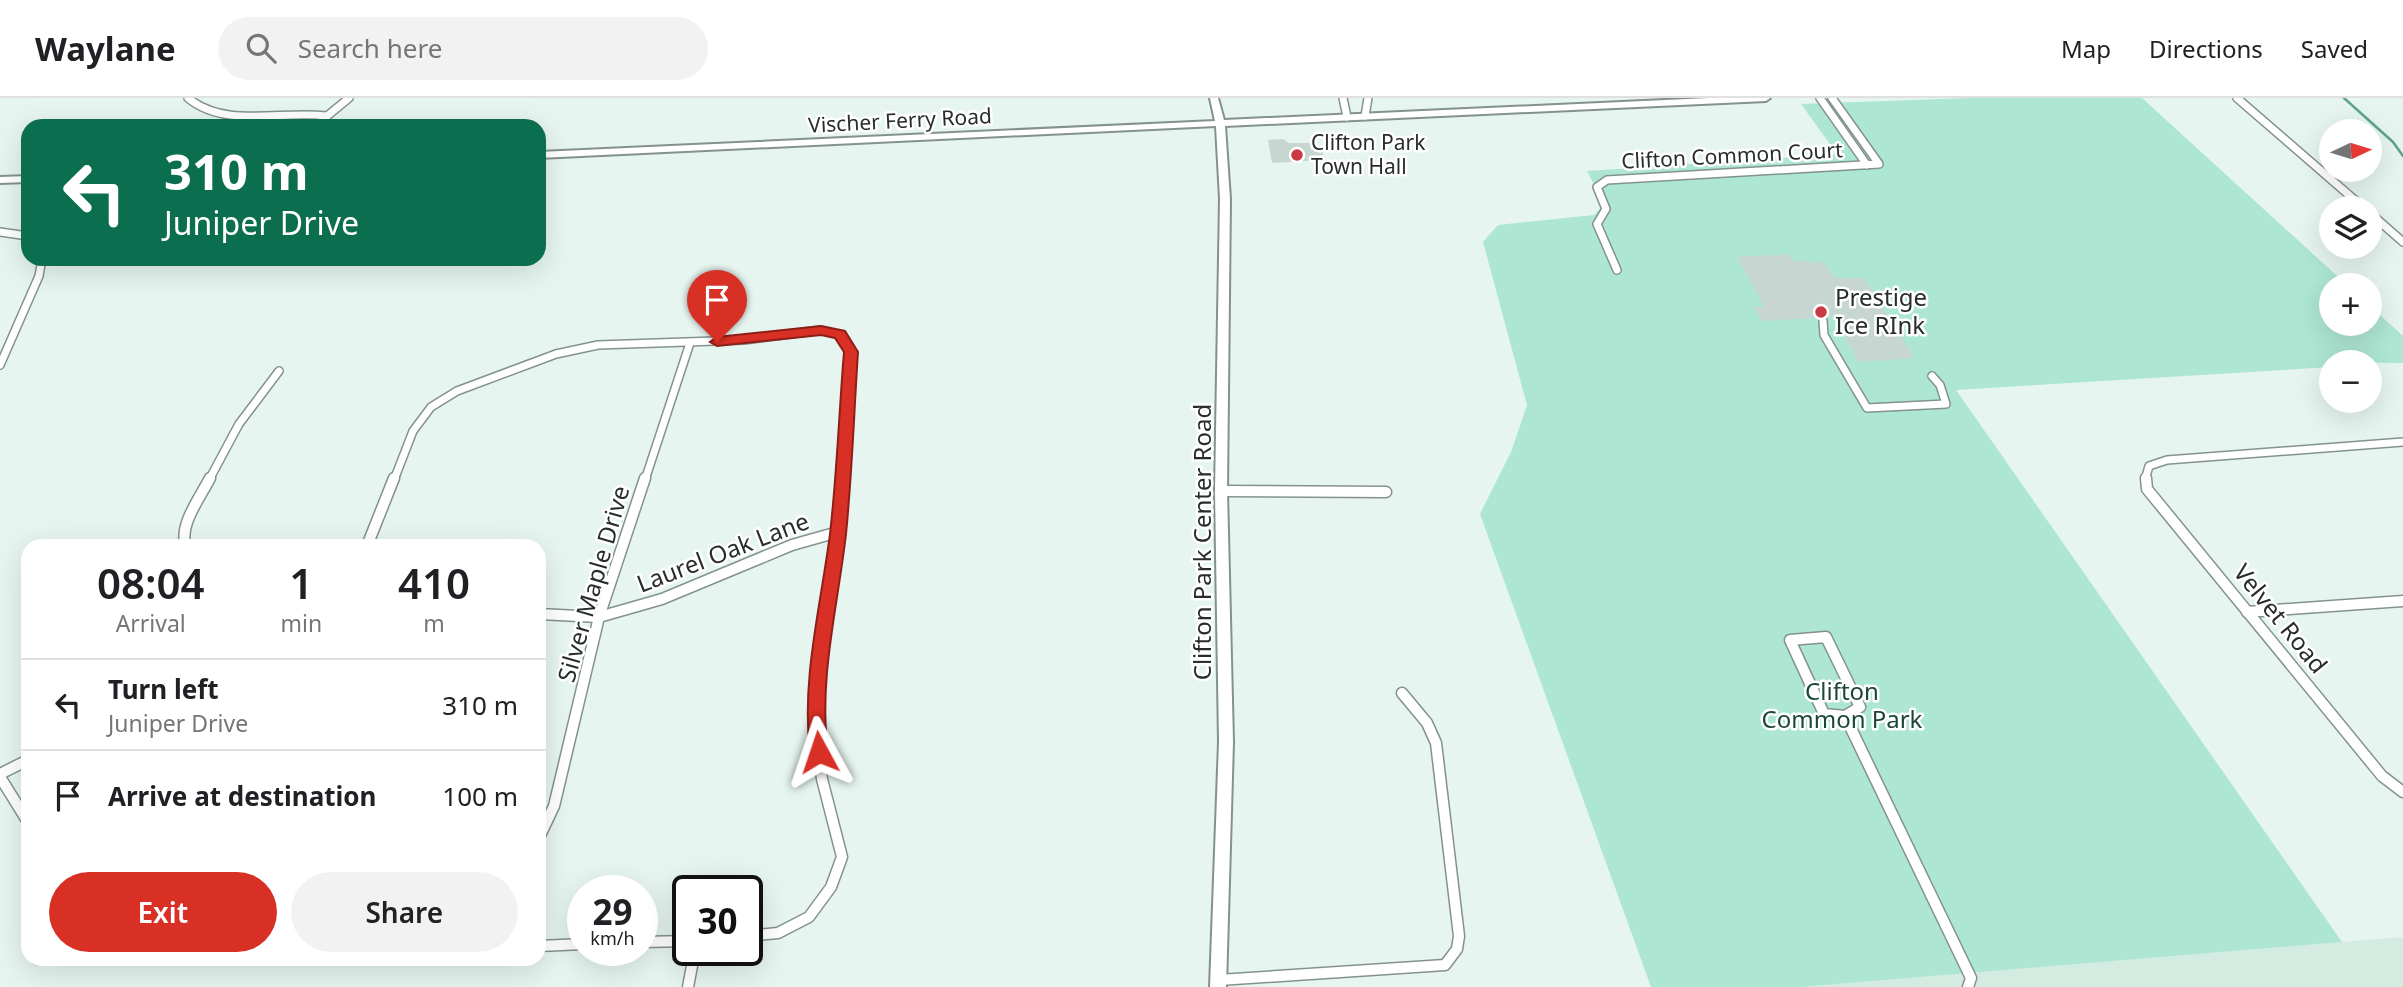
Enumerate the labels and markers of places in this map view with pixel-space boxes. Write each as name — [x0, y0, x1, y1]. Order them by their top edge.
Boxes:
place label: Clifton Park Town Hall — [1311, 128, 1426, 180]
marker: Clifton Park Town Hall — [1289, 147, 1305, 163]
pin — [687, 270, 747, 342]
place label: Prestige Ice RInk — [1835, 280, 1927, 341]
marker: Prestige Ice RInk — [1813, 304, 1829, 320]

